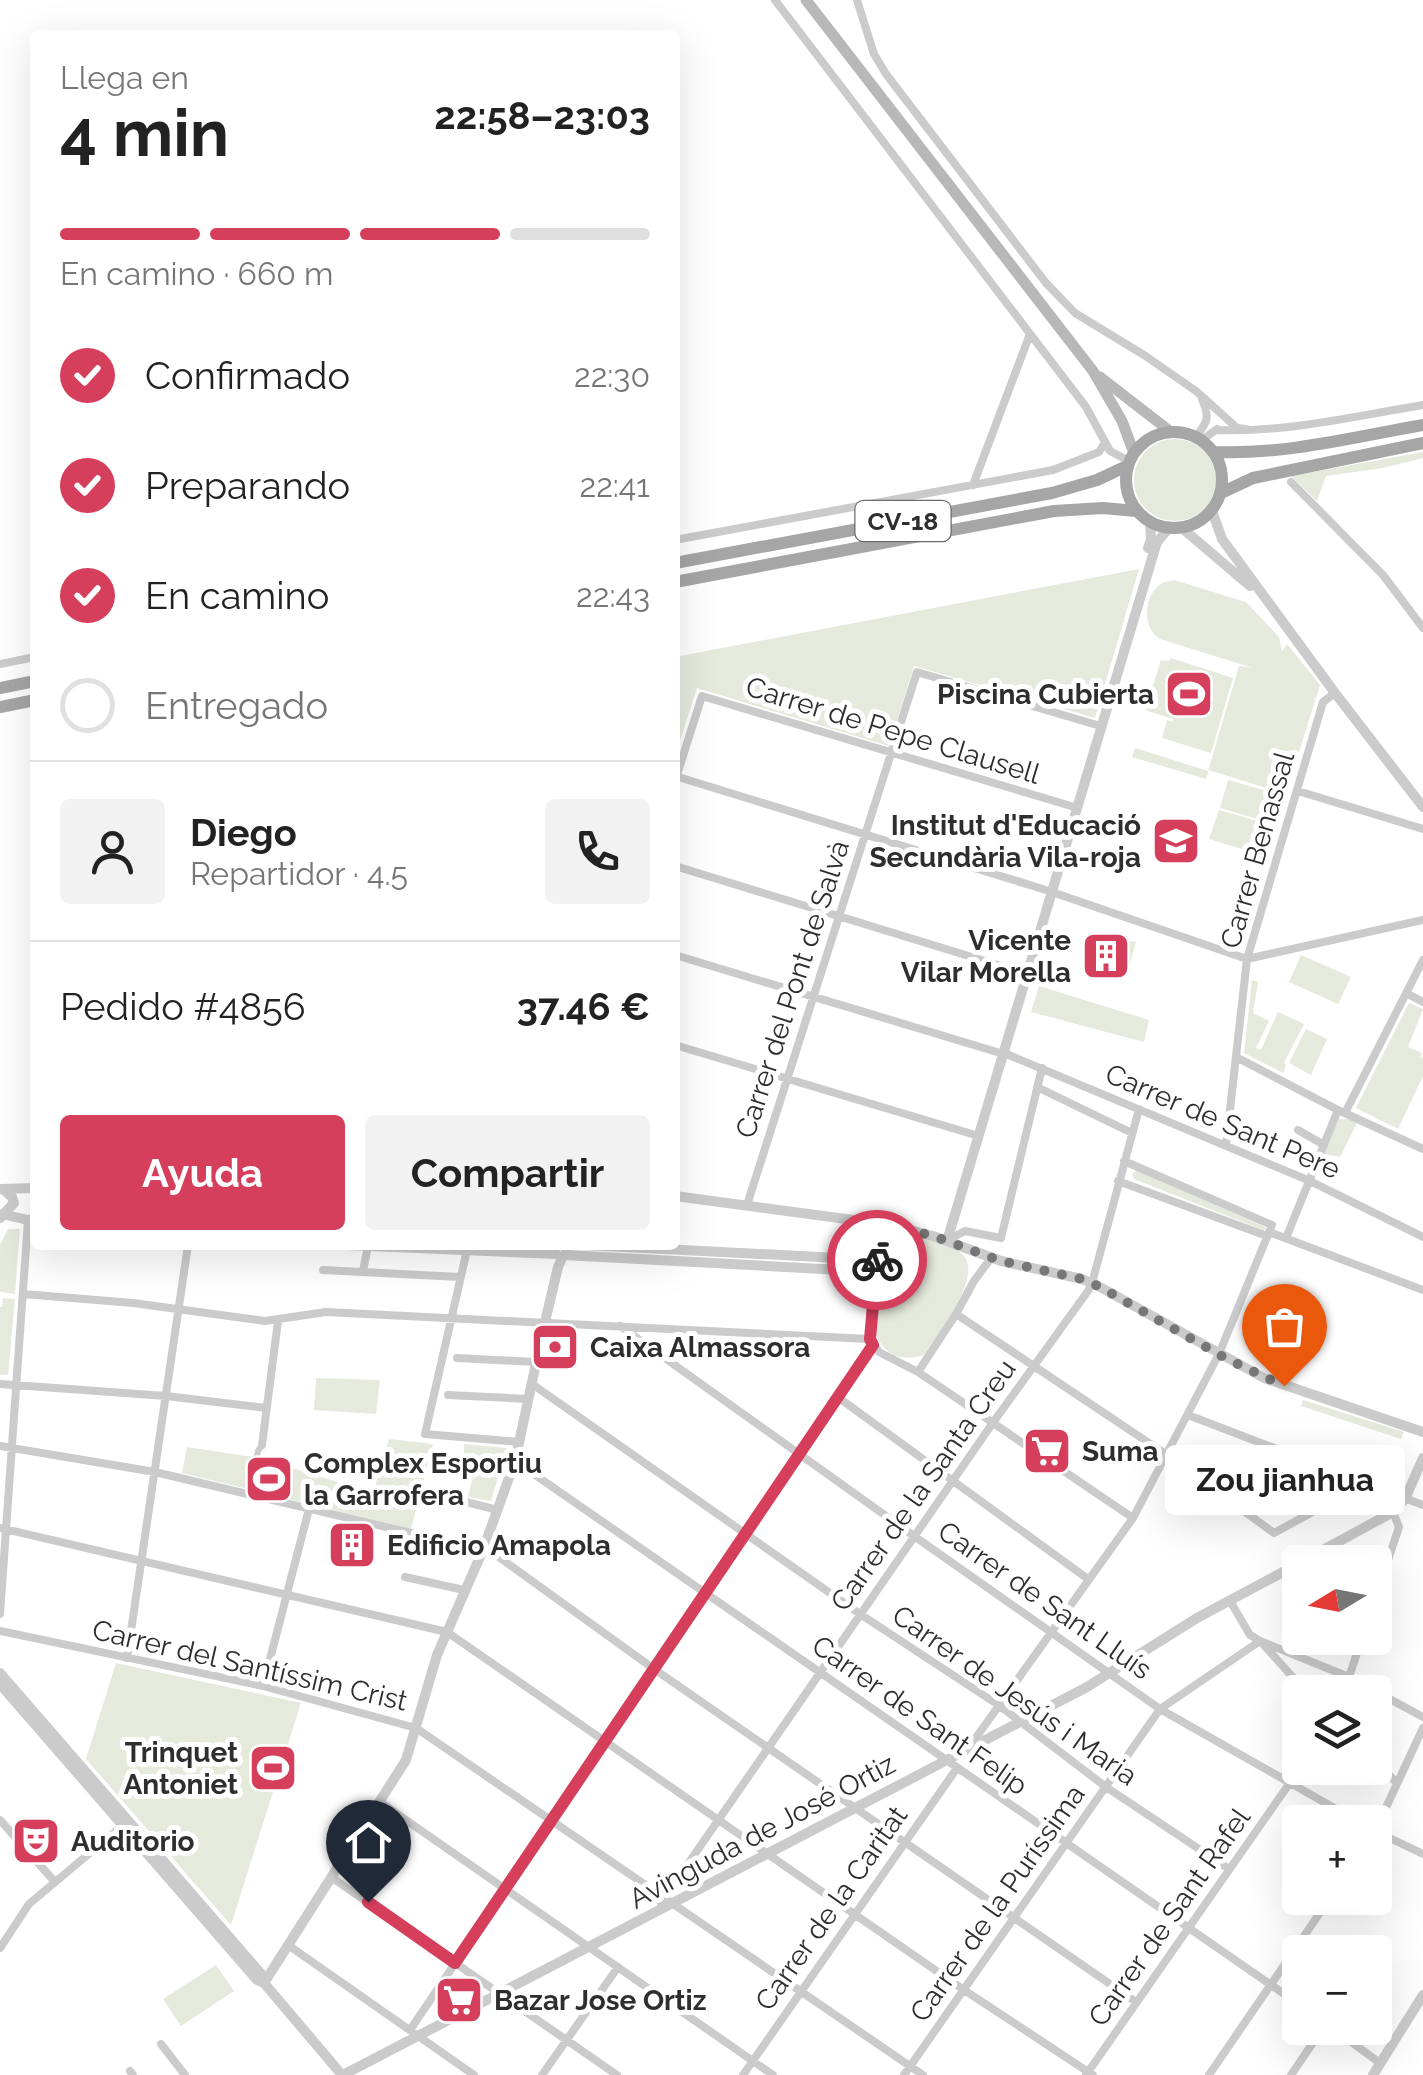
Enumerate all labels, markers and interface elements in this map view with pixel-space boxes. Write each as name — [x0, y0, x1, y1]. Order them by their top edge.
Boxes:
text: Llega en — [60, 59, 189, 96]
text: 22:58–23:03 — [434, 93, 650, 138]
text: 4 min — [60, 95, 229, 171]
text: En camino · 660 m — [60, 255, 333, 292]
icon: check — [60, 348, 115, 403]
text: Confirmado — [145, 353, 350, 398]
text: 22:30 — [574, 357, 650, 394]
icon: check — [60, 458, 115, 513]
text: Preparando — [145, 463, 350, 508]
text: 22:41 — [579, 467, 650, 504]
road number: CV-18 — [856, 501, 950, 541]
icon: check — [60, 568, 115, 623]
text: En camino — [145, 573, 329, 618]
text: 22:43 — [576, 577, 650, 614]
sports icon: Piscina Cubierta — [1163, 668, 1215, 720]
street label: Carrer de Pepe Clausell — [742, 670, 1044, 791]
place label: Piscina Cubierta — [937, 678, 1154, 711]
text: Entregado — [145, 683, 328, 728]
street label: Carrer Benassal — [1214, 748, 1301, 952]
button: person — [60, 799, 165, 904]
button: phone — [545, 799, 650, 904]
place label: Institut d'Educació Secundària Vila-roja — [869, 809, 1141, 874]
text: Diego — [190, 810, 297, 855]
school or university icon: Institut d'Educació Secundària Vila-roja — [1150, 815, 1202, 867]
street label: Carrer del Pont de Salvà — [729, 836, 856, 1142]
text: Repartidor · 4.5 — [190, 855, 408, 892]
place label: Vicente Vilar Morella — [901, 924, 1071, 989]
building icon: Vicente Vilar Morella — [1080, 930, 1132, 982]
text: Pedido #4856 — [60, 984, 306, 1029]
text: 37.46 € — [517, 984, 650, 1029]
street label: Carrer de Sant Pere — [1100, 1057, 1345, 1186]
button: Ayuda — [60, 1115, 345, 1230]
button: Compartir — [365, 1115, 650, 1230]
courier — [827, 1210, 927, 1310]
icon: bike — [850, 1233, 905, 1288]
pin — [1242, 1284, 1327, 1387]
icon: bag — [1257, 1299, 1312, 1354]
bank icon: Caixa Almassora — [529, 1321, 581, 1373]
place label: Caixa Almassora — [590, 1331, 810, 1364]
street label: Carrer de la Santa Creu — [824, 1353, 1023, 1617]
supermarket icon: Suma — [1021, 1425, 1073, 1477]
place label: Suma — [1082, 1435, 1159, 1468]
callout: Zou jianhua — [1164, 1446, 1404, 1516]
place label: Complex Esportiu la Garrofera — [304, 1447, 542, 1512]
sports icon: Complex Esportiu la Garrofera — [243, 1453, 295, 1505]
text: Zou jianhua — [1196, 1461, 1374, 1498]
street label: Carrer de Sant Lluís — [932, 1514, 1158, 1686]
building icon: Edificio Amapola — [326, 1519, 378, 1571]
place label: Edificio Amapola — [387, 1529, 611, 1562]
north arrow — [1282, 1545, 1392, 1655]
map controls — [1282, 1545, 1392, 2045]
street label: Carrer de Jesús i Maria — [886, 1598, 1143, 1792]
street label: Carrer del Santíssim Crist — [89, 1613, 411, 1718]
street label: Carrer de Sant Felip — [806, 1629, 1034, 1802]
button: layers — [1282, 1675, 1392, 1785]
place label: Trinquet Antoniet — [123, 1736, 238, 1801]
sports icon: Trinquet Antoniet — [247, 1742, 299, 1794]
street label: Avinguda de José Ortiz — [624, 1747, 901, 1916]
street label: Carrer de la Puríssima — [903, 1779, 1092, 2028]
street label: Carrer de la Caritat — [749, 1799, 915, 2017]
pin — [326, 1800, 411, 1903]
street label: Carrer de Sant Rafel — [1082, 1802, 1257, 2033]
button: + — [1282, 1805, 1392, 1915]
theatre icon: Auditorio — [10, 1815, 62, 1867]
icon: home — [341, 1815, 396, 1870]
place label: Auditorio — [71, 1825, 195, 1858]
button: − — [1282, 1935, 1392, 2045]
supermarket icon: Bazar Jose Ortiz — [433, 1974, 485, 2026]
place label: Bazar Jose Ortiz — [494, 1984, 707, 2017]

